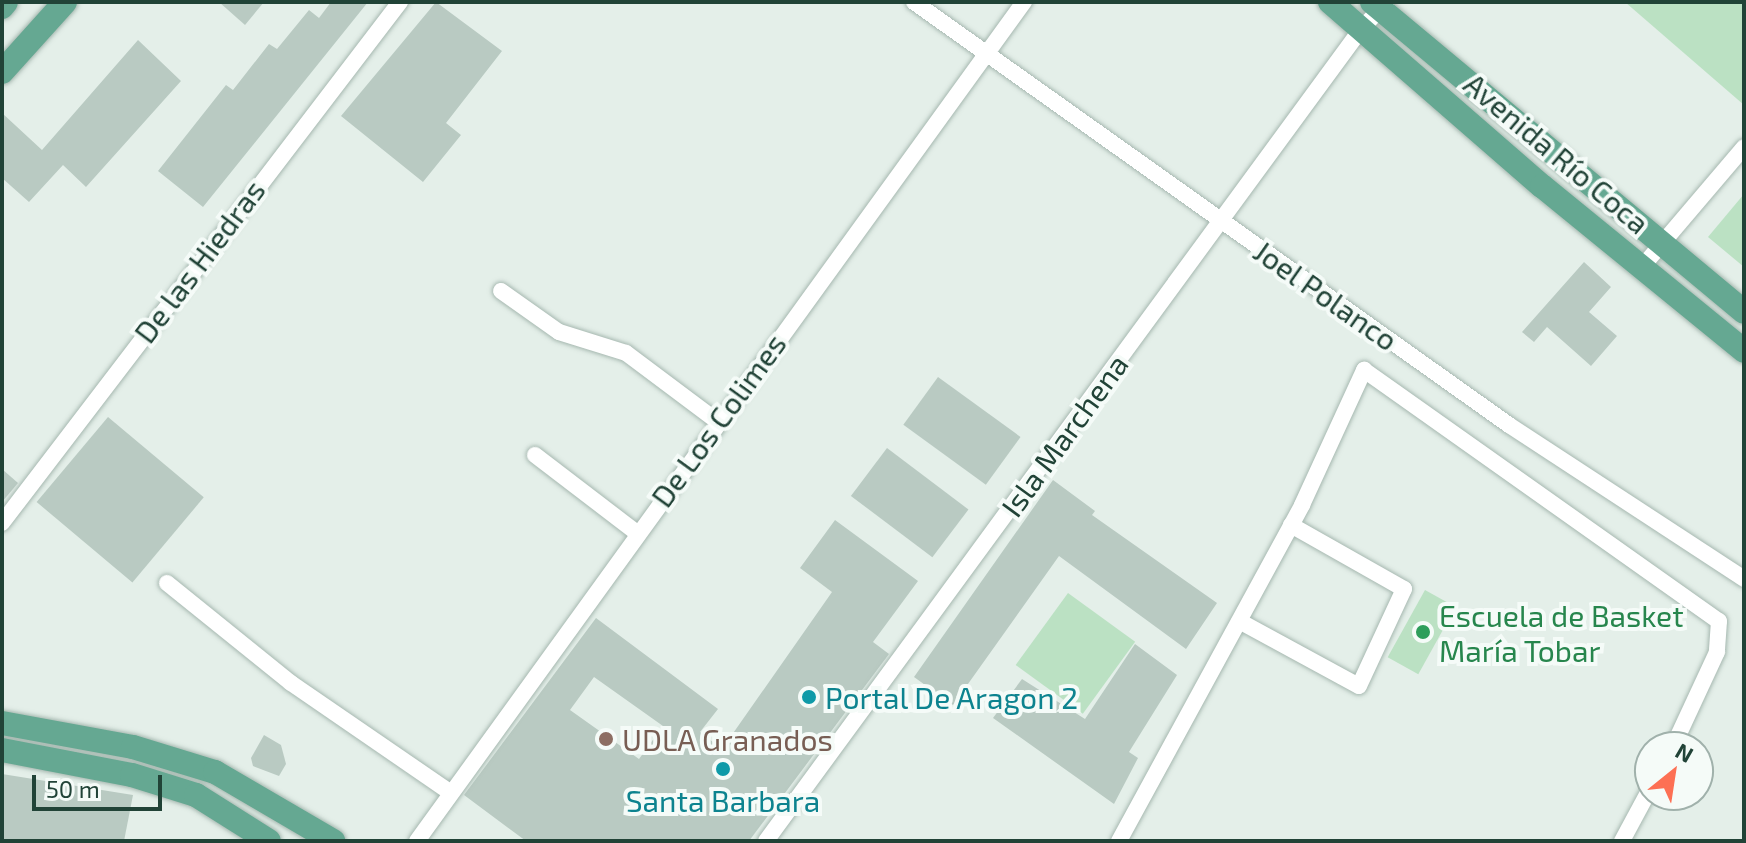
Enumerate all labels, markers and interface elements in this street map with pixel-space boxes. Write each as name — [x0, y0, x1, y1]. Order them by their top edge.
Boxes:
street label: Avenida Río Coca — [1457, 65, 1657, 241]
street label: De las Hiedras — [126, 172, 272, 350]
street label: Joel Polanco — [1247, 232, 1405, 358]
street label: De Los Colimes — [643, 326, 793, 514]
street label: Isla Marchena — [993, 347, 1135, 523]
place label: Escuela de Basket María Tobar — [1439, 597, 1684, 668]
marker: Escuela de Basket María Tobar — [1414, 623, 1432, 641]
place label: Portal De Aragon 2 — [825, 679, 1080, 715]
marker: Portal De Aragon 2 — [800, 688, 818, 706]
place label: UDLA Granados — [622, 721, 833, 757]
marker: UDLA Granados — [597, 730, 615, 748]
north arrow — [1634, 731, 1714, 811]
text: N — [1672, 737, 1698, 767]
scale bar — [36, 759, 166, 809]
marker: Santa Barbara — [714, 760, 732, 778]
text: 50 m — [46, 774, 100, 803]
place label: Santa Barbara — [626, 782, 820, 818]

